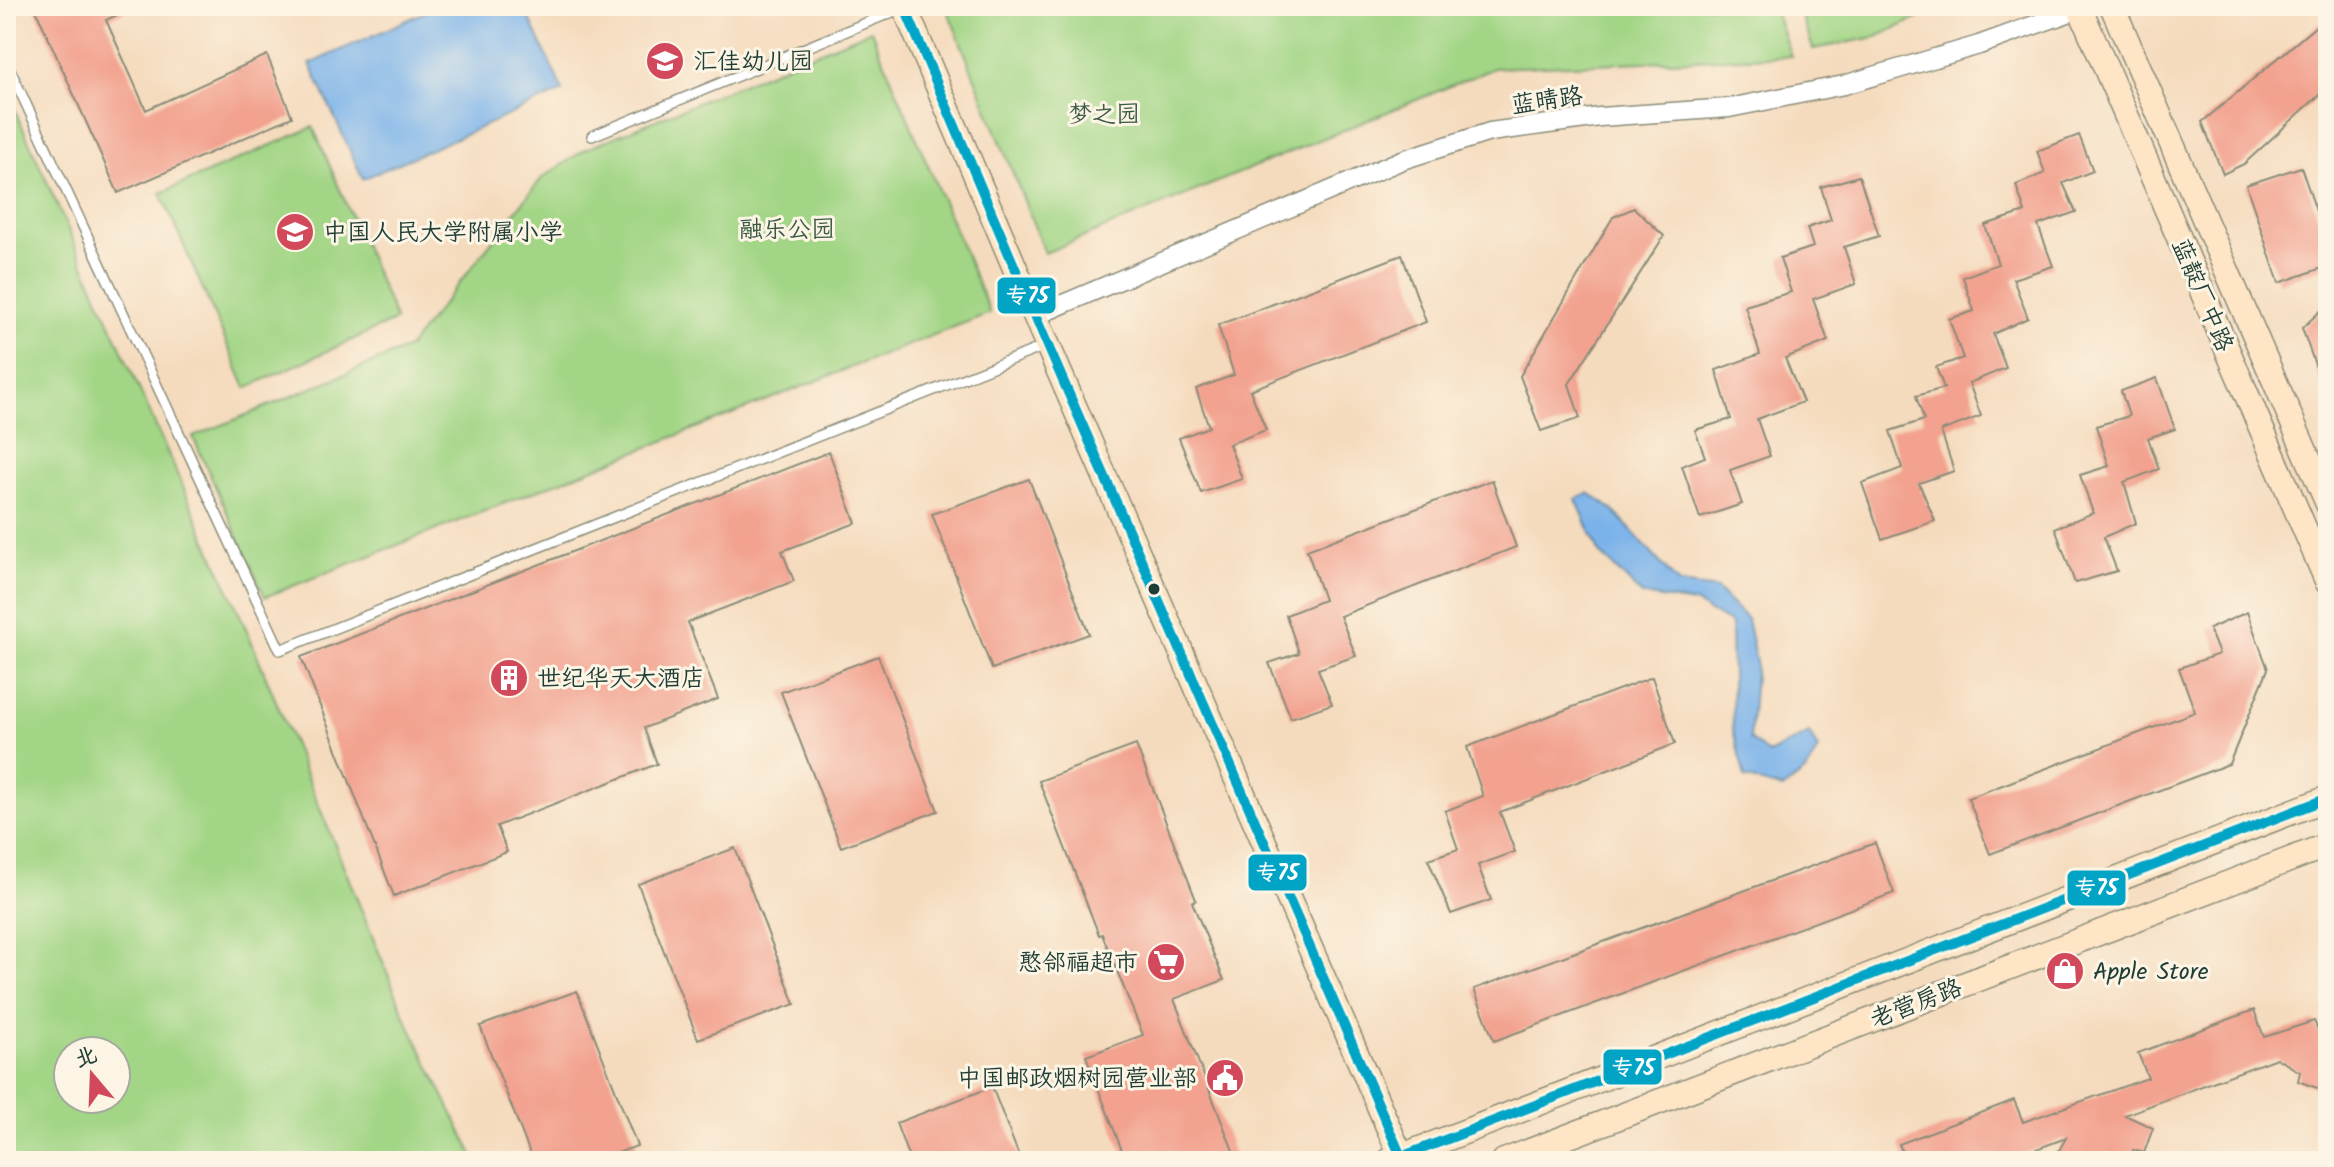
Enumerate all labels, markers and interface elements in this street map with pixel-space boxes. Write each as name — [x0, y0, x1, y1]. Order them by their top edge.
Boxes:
school or university icon: 汇佳幼儿园 — [644, 40, 686, 82]
place label: 汇佳幼儿园 — [693, 43, 813, 82]
street label: 蓝晴路 — [1509, 77, 1586, 126]
park label: 梦之园 — [1068, 96, 1140, 135]
school or university icon: 中国人民大学附属小学 — [274, 211, 316, 253]
park label: 融乐公园 — [739, 211, 835, 250]
place label: 中国人民大学附属小学 — [323, 214, 563, 253]
street label: 蓝靛厂中路 — [2160, 233, 2243, 358]
line badge: 专75 — [996, 276, 1057, 315]
text: 专75 — [1005, 280, 1051, 315]
unlabelled marker — [1146, 581, 1162, 597]
building icon: 世纪华天大酒店 — [488, 657, 530, 699]
place label: 世纪华天大酒店 — [537, 660, 705, 699]
line badge: 专75 — [1247, 853, 1308, 892]
text: 专75 — [1255, 857, 1301, 892]
line badge: 专75 — [2066, 869, 2127, 907]
text: 专75 — [2074, 872, 2120, 907]
supermarket icon: 憨邻福超市 — [1145, 941, 1187, 983]
place label: 憨邻福超市 — [1018, 944, 1138, 983]
shop icon: Apple Store — [2044, 950, 2086, 992]
place label: Apple Store — [2093, 953, 2209, 992]
street label: 老营房路 — [1865, 969, 1968, 1040]
north arrow — [52, 1035, 132, 1115]
text: 北 — [70, 1038, 102, 1079]
line badge: 专75 — [1602, 1048, 1663, 1086]
text: 专75 — [1611, 1052, 1657, 1087]
public building icon: 中国邮政烟树园营业部 — [1204, 1057, 1246, 1099]
place label: 中国邮政烟树园营业部 — [957, 1060, 1197, 1099]

